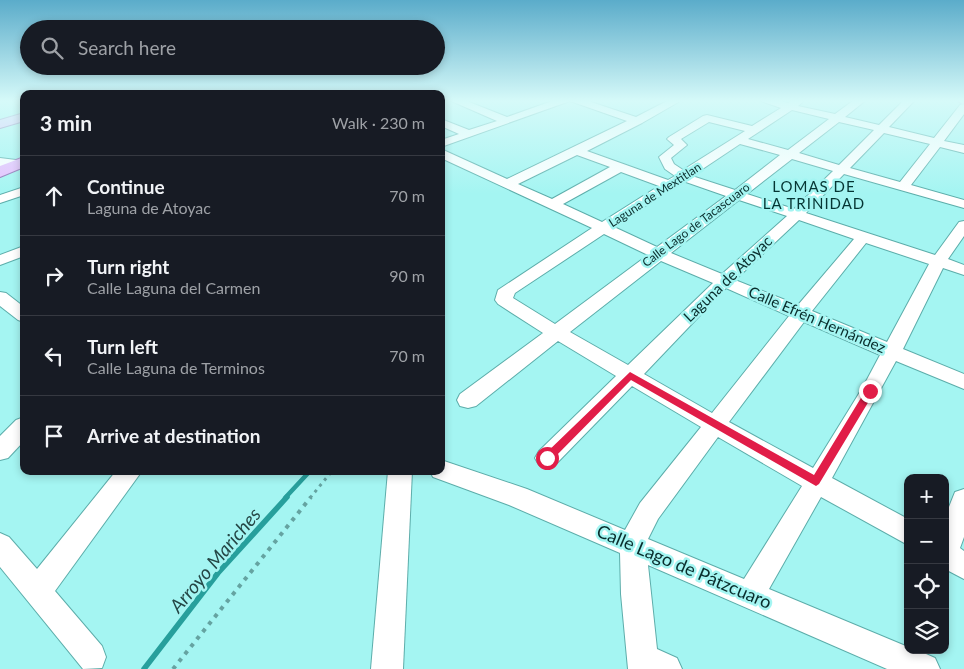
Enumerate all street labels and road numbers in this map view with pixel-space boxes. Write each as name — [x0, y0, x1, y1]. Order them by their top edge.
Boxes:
street label: Laguna de Mextitlan — [606, 159, 704, 230]
street label: Calle Lago de Tacascuaro — [639, 179, 753, 270]
street label: Laguna de Atoyac — [679, 231, 775, 325]
street label: Calle Efrén Hernández — [746, 282, 889, 356]
street label: Calle Lago de Pátzcuaro — [594, 519, 775, 613]

